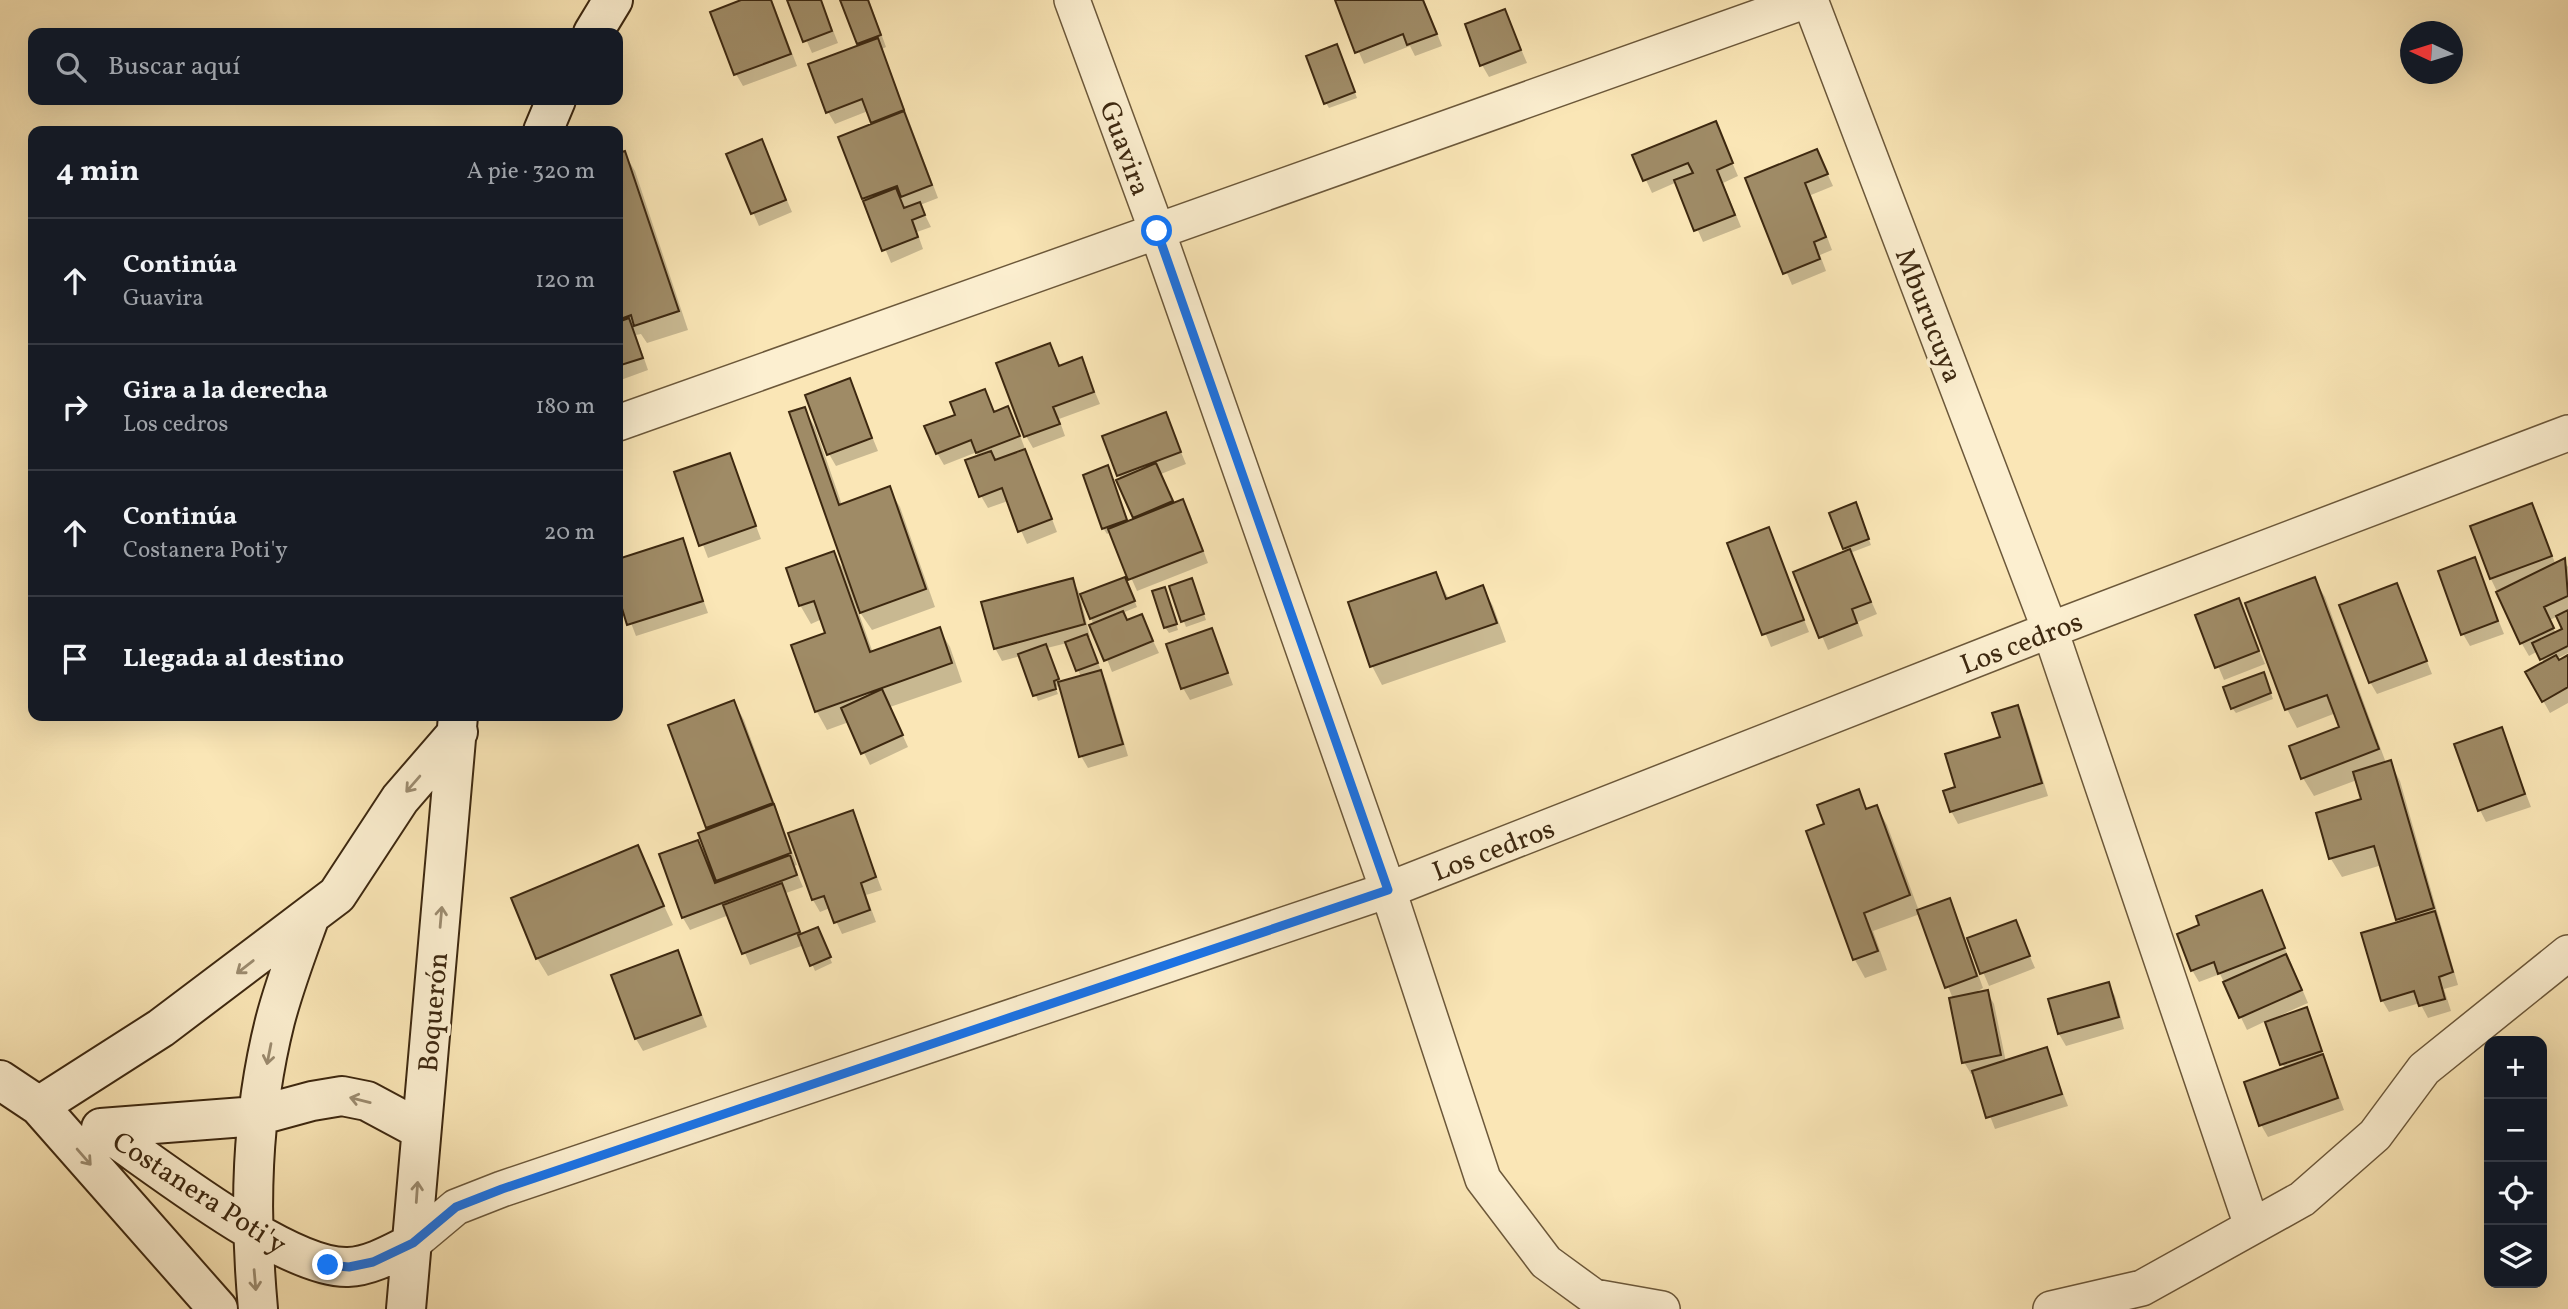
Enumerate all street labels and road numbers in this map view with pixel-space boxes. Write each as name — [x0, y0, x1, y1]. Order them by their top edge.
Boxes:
street label: Guavira — [1089, 96, 1159, 202]
street label: Mburucuya — [1884, 243, 1971, 389]
street label: Los cedros — [1955, 603, 2089, 686]
street label: Los cedros — [1427, 810, 1561, 893]
street label: Boquerón — [410, 951, 459, 1074]
street label: Costanera Poti'y — [104, 1123, 293, 1265]

